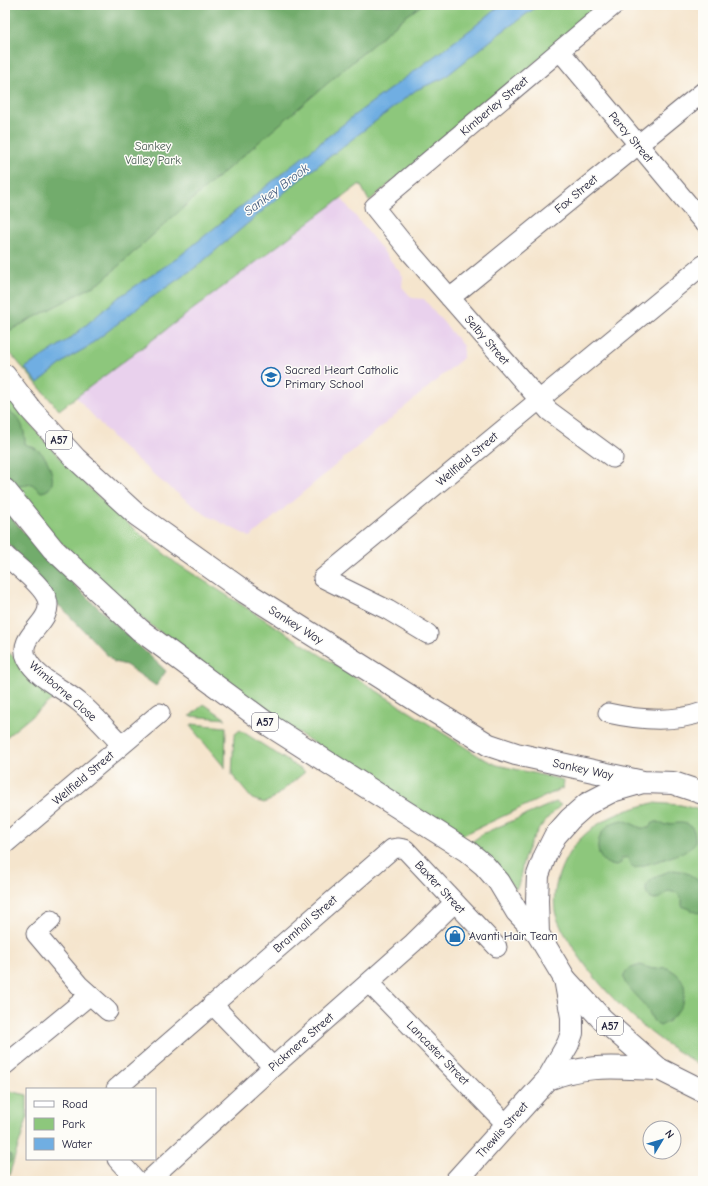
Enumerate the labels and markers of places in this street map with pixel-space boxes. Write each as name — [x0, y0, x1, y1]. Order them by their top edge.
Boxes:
place label: Sacred Heart Catholic Primary School — [285, 363, 399, 391]
school or university icon: Sacred Heart Catholic Primary School — [260, 366, 282, 388]
shop icon: Avanti Hair Team — [444, 925, 466, 947]
place label: Avanti Hair Team — [469, 929, 558, 943]

